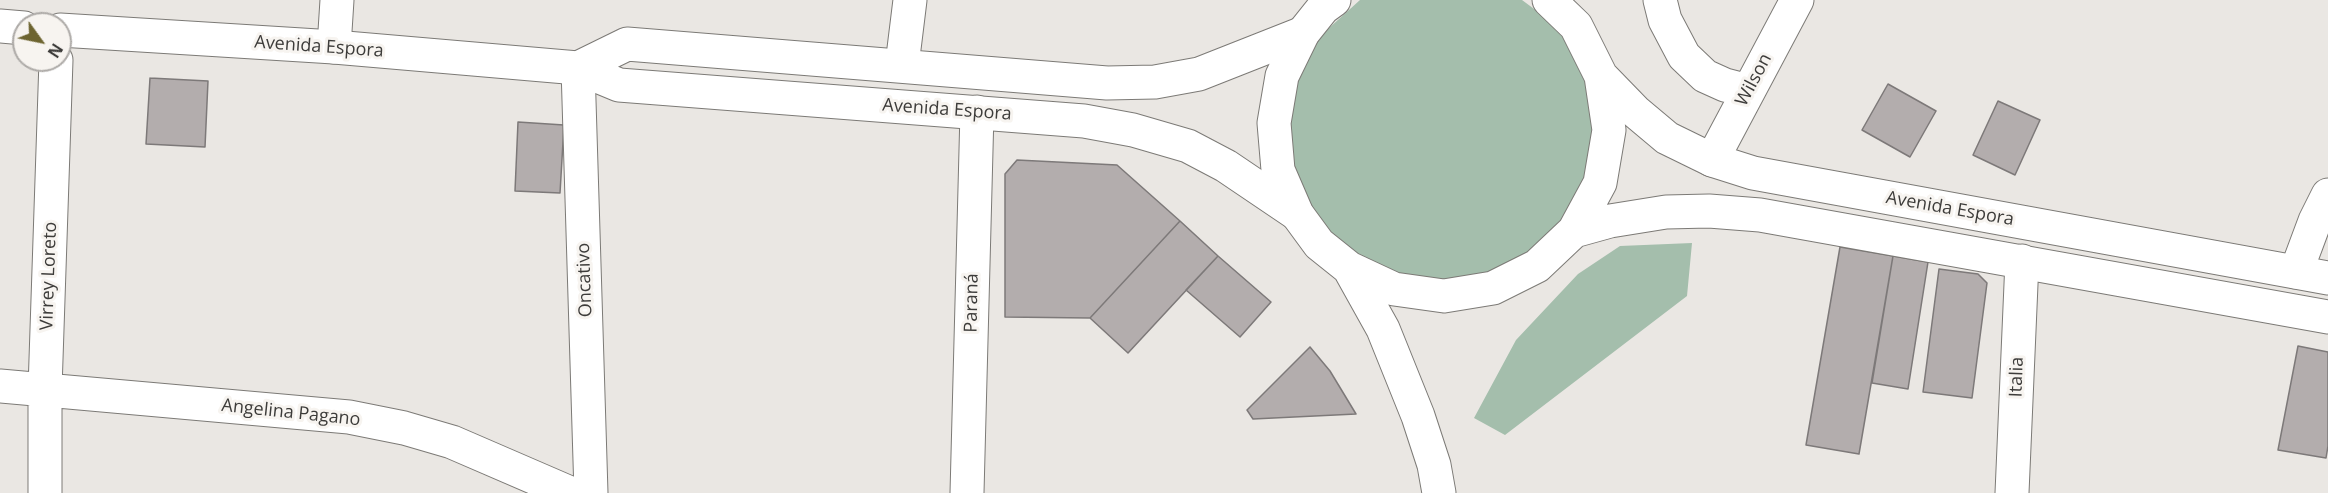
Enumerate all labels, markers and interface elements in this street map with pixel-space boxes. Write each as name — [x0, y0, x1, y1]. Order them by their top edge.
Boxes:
north arrow — [12, 12, 72, 72]
street label: Avenida Espora — [254, 32, 384, 62]
text: N — [43, 39, 68, 62]
street label: Wilson — [1731, 50, 1777, 110]
street label: Avenida Espora — [882, 95, 1012, 125]
street label: Avenida Espora — [1884, 187, 2016, 231]
street label: Virrey Loreto — [36, 221, 62, 331]
street label: Oncativo — [573, 242, 597, 318]
street label: Paraná — [961, 273, 983, 333]
street label: Italia — [2005, 356, 2029, 398]
street label: Angelina Pagano — [220, 395, 362, 431]

